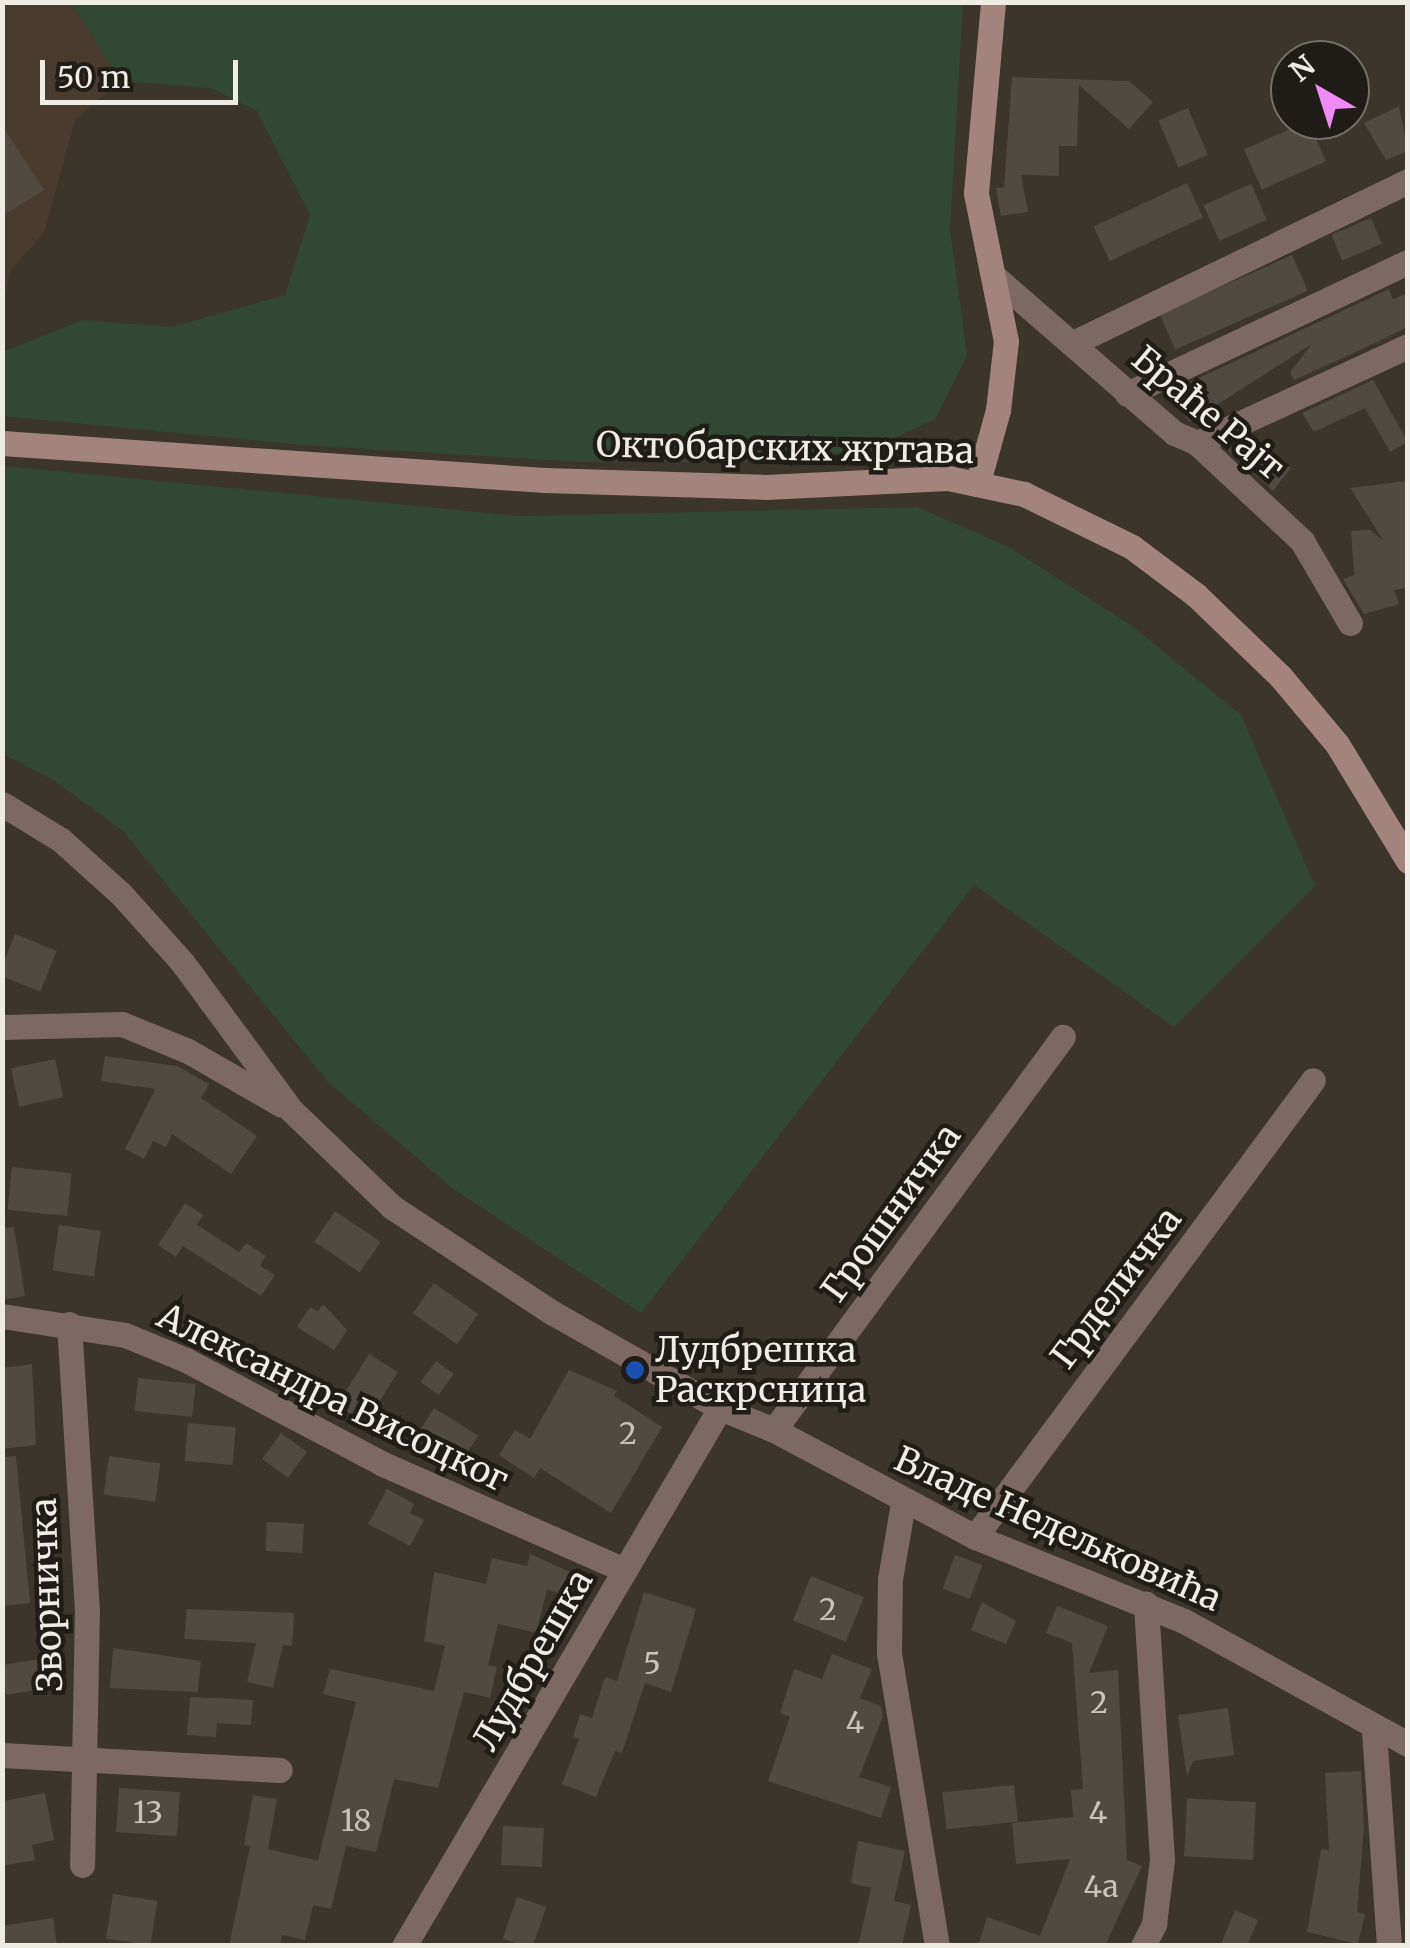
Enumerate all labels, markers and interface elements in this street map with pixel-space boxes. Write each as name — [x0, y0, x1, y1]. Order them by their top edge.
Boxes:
scale bar — [45, 40, 242, 102]
north arrow — [1270, 40, 1370, 140]
text: N — [1282, 47, 1322, 89]
text: 50 m — [57, 58, 130, 96]
street label: Браће Рајт — [1123, 337, 1293, 489]
street label: Октобарских жртава — [596, 424, 974, 472]
street label: Грошничка — [813, 1116, 969, 1310]
street label: Грделичка — [1042, 1199, 1190, 1377]
street label: Александра Висоцког — [151, 1295, 515, 1501]
place label: Лудбрешка Раскрсница — [655, 1329, 866, 1411]
marker: Лудбрешка Раскрсница — [624, 1359, 646, 1381]
house number: 2 — [619, 1415, 637, 1451]
street label: Владе Недељковића — [888, 1438, 1228, 1620]
street label: Зворничка — [23, 1497, 71, 1693]
street label: Лудбрешка — [464, 1562, 602, 1758]
house number: 2 — [819, 1591, 837, 1627]
house number: 5 — [643, 1645, 661, 1681]
house number: 2 — [1090, 1684, 1108, 1720]
house number: 4 — [846, 1704, 864, 1740]
house number: 13 — [133, 1794, 163, 1830]
house number: 4 — [1089, 1794, 1107, 1830]
house number: 18 — [341, 1802, 371, 1838]
house number: 4a — [1083, 1868, 1119, 1904]

